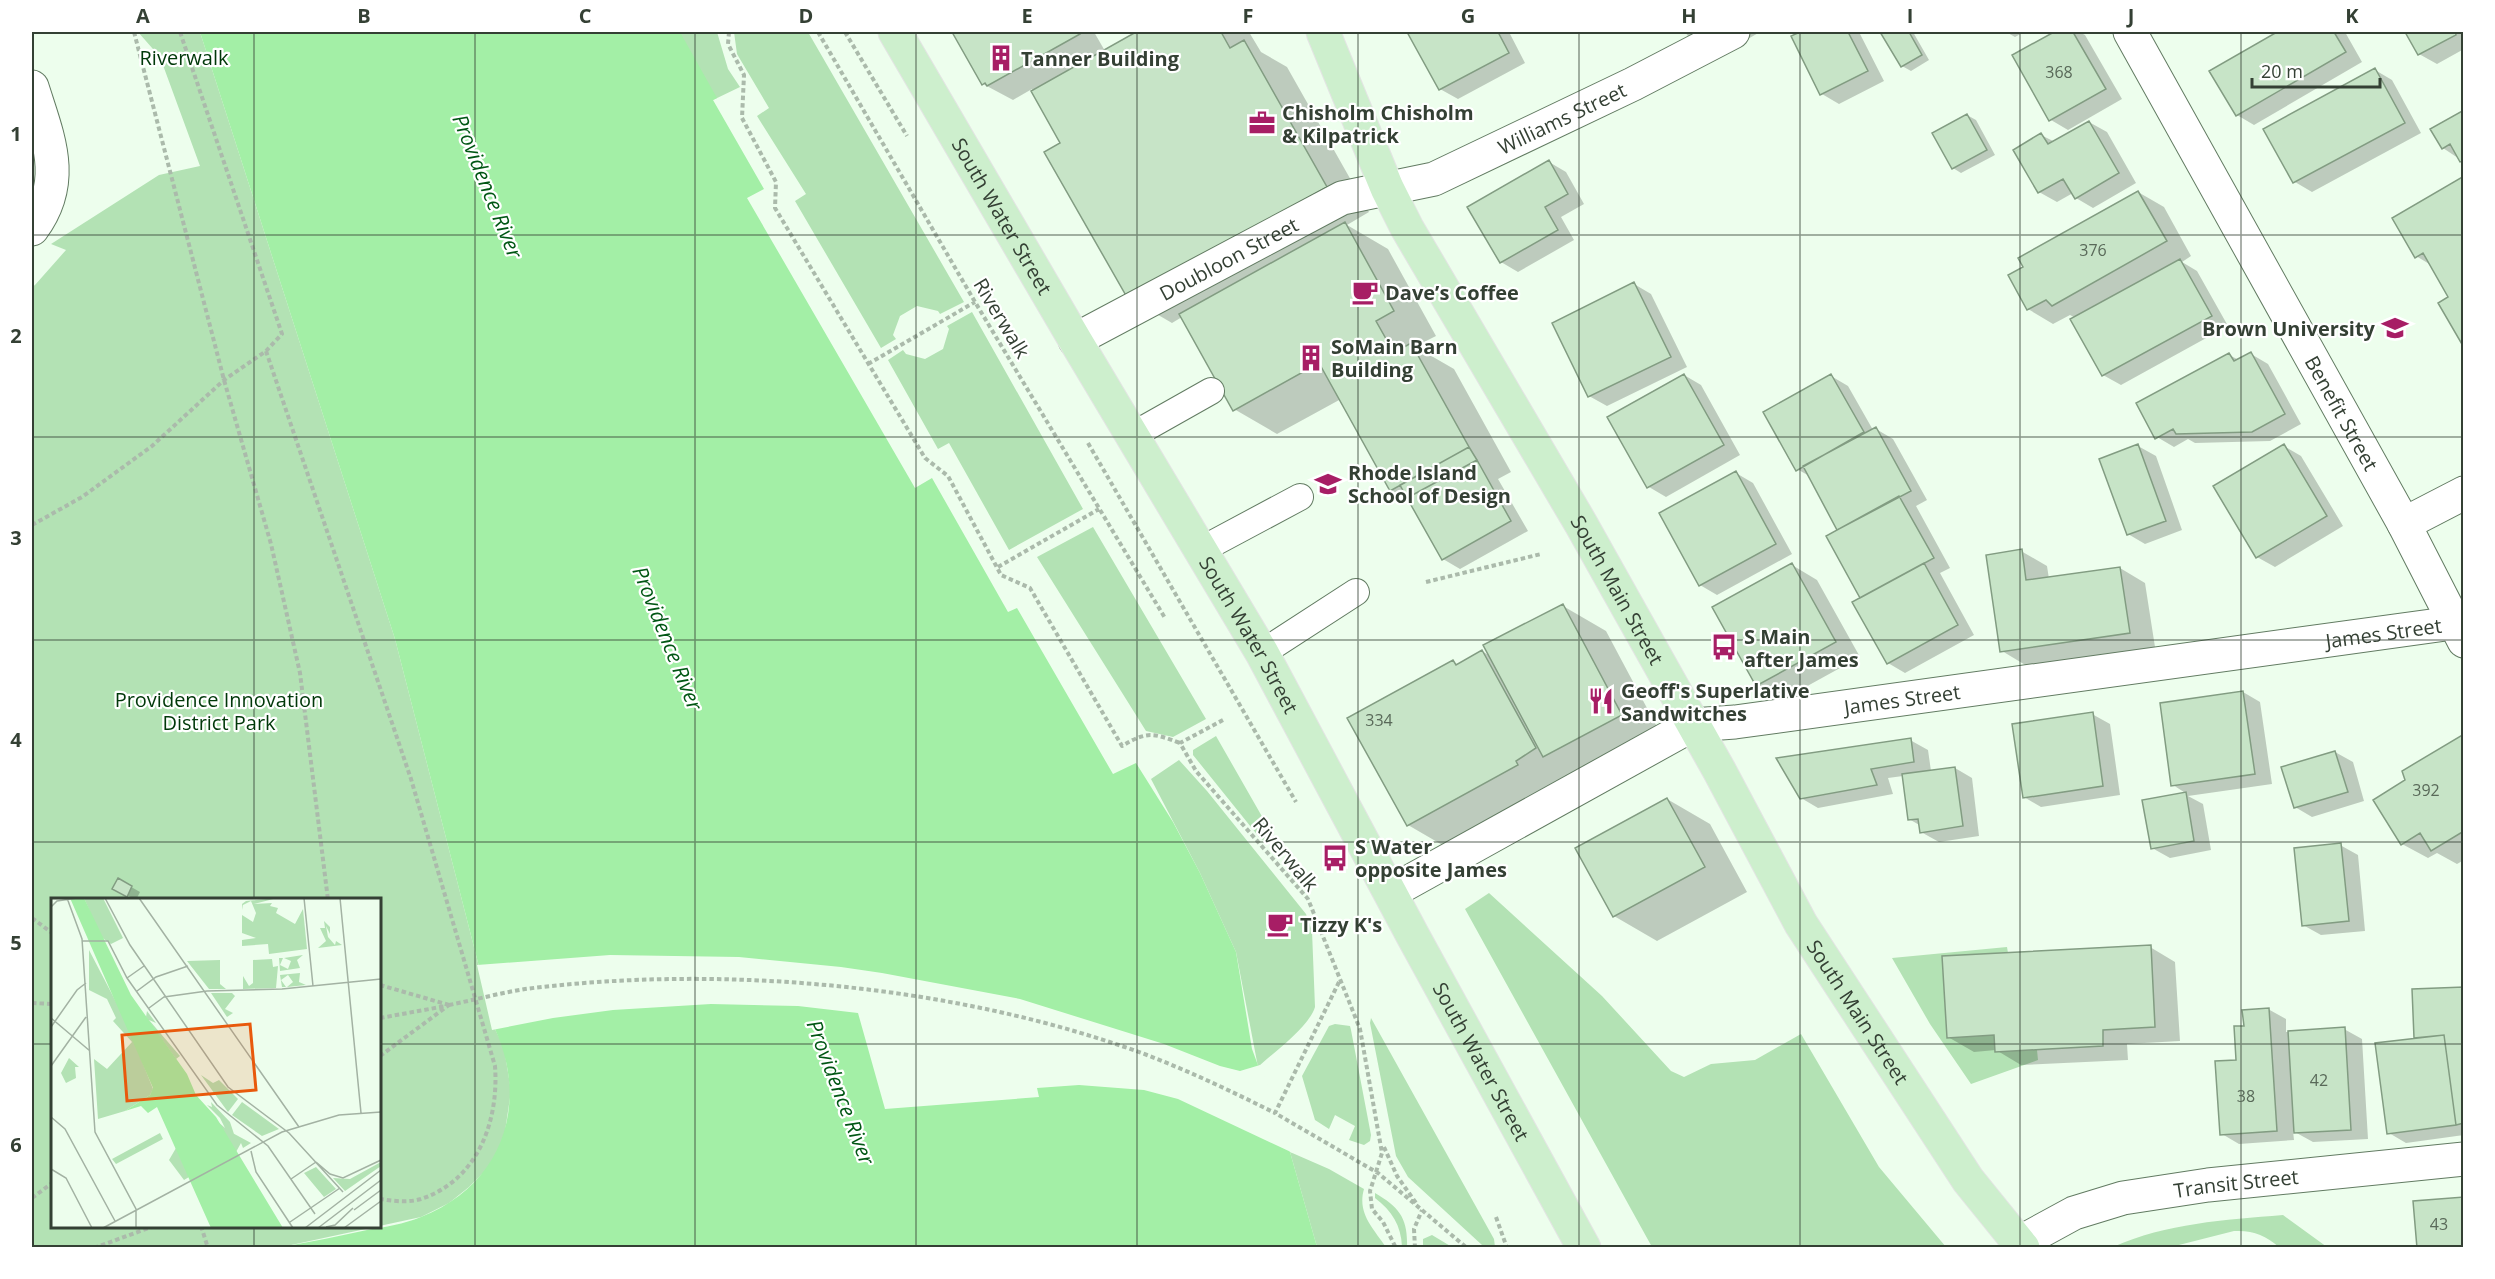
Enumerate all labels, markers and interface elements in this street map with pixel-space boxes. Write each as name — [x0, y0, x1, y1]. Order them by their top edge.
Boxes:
text: A — [136, 2, 150, 29]
text: B — [357, 2, 371, 29]
text: C — [579, 2, 592, 29]
text: D — [799, 2, 813, 29]
text: E — [1021, 2, 1033, 29]
text: F — [1243, 2, 1253, 29]
text: G — [1461, 2, 1475, 29]
text: H — [1681, 2, 1697, 29]
text: I — [1907, 2, 1913, 29]
text: J — [2126, 2, 2134, 29]
text: K — [2345, 2, 2359, 29]
building icon: Tanner Building — [986, 43, 1016, 73]
park label: Riverwalk — [140, 44, 229, 71]
place label: Tanner Building — [1021, 45, 1180, 72]
scale bar — [2252, 51, 2380, 89]
text: 20 m — [2261, 59, 2303, 83]
house number: 368 — [2045, 61, 2073, 83]
street label: Williams Street — [1493, 76, 1630, 160]
place label: Chisholm Chisholm & Kilpatrick — [1282, 99, 1474, 149]
office icon: Chisholm Chisholm & Kilpatrick — [1247, 108, 1277, 138]
water label: Providence River — [446, 110, 530, 263]
text: 1 — [10, 120, 22, 147]
street label: South Water Street — [946, 133, 1059, 299]
street label: Doubloon Street — [1154, 210, 1303, 306]
house number: 376 — [2079, 239, 2107, 261]
street label: Riverwalk — [968, 273, 1037, 363]
cafe icon: Dave’s Coffee — [1350, 277, 1380, 307]
place label: Dave’s Coffee — [1385, 279, 1519, 306]
school or university icon: Brown University — [2380, 313, 2410, 343]
place label: Brown University — [2202, 315, 2376, 342]
text: 2 — [10, 322, 22, 349]
place label: SoMain Barn Building — [1331, 333, 1458, 383]
building icon: SoMain Barn Building — [1296, 343, 1326, 373]
street label: Benefit Street — [2299, 351, 2385, 475]
place label: Rhode Island School of Design — [1348, 459, 1511, 509]
school or university icon: Rhode Island School of Design — [1313, 469, 1343, 499]
street label: South Main Street — [1565, 510, 1671, 669]
text: 3 — [10, 524, 22, 551]
street label: South Water Street — [1194, 551, 1305, 718]
water label: Providence River — [626, 562, 710, 715]
street label: James Street — [2322, 611, 2443, 654]
place label: S Main after James — [1744, 623, 1859, 673]
bus stop icon: S Main after James — [1709, 632, 1739, 662]
place label: Geoff's Superlative Sandwitches — [1621, 677, 1810, 727]
street label: James Street — [1840, 678, 1962, 721]
park label: Providence Innovation District Park — [115, 686, 323, 736]
restaurant icon: Geoff's Superlative Sandwitches — [1586, 686, 1616, 716]
house number: 334 — [1365, 709, 1393, 731]
text: 4 — [10, 726, 22, 753]
house number: 392 — [2412, 779, 2440, 801]
street label: Riverwalk — [1247, 811, 1325, 897]
place label: S Water opposite James — [1355, 833, 1507, 883]
bus stop icon: S Water opposite James — [1320, 843, 1350, 873]
inset map — [51, 898, 381, 1228]
cafe icon: Tizzy K's — [1265, 909, 1295, 939]
place label: Tizzy K's — [1300, 911, 1382, 938]
text: 5 — [10, 929, 22, 956]
street label: South Main Street — [1801, 934, 1915, 1089]
street label: South Water Street — [1427, 977, 1536, 1145]
water label: Providence River — [801, 1016, 882, 1169]
house number: 42 — [2310, 1069, 2328, 1091]
house number: 38 — [2237, 1085, 2255, 1107]
text: 6 — [10, 1131, 22, 1158]
street label: Transit Street — [2172, 1162, 2300, 1204]
house number: 43 — [2430, 1213, 2448, 1235]

